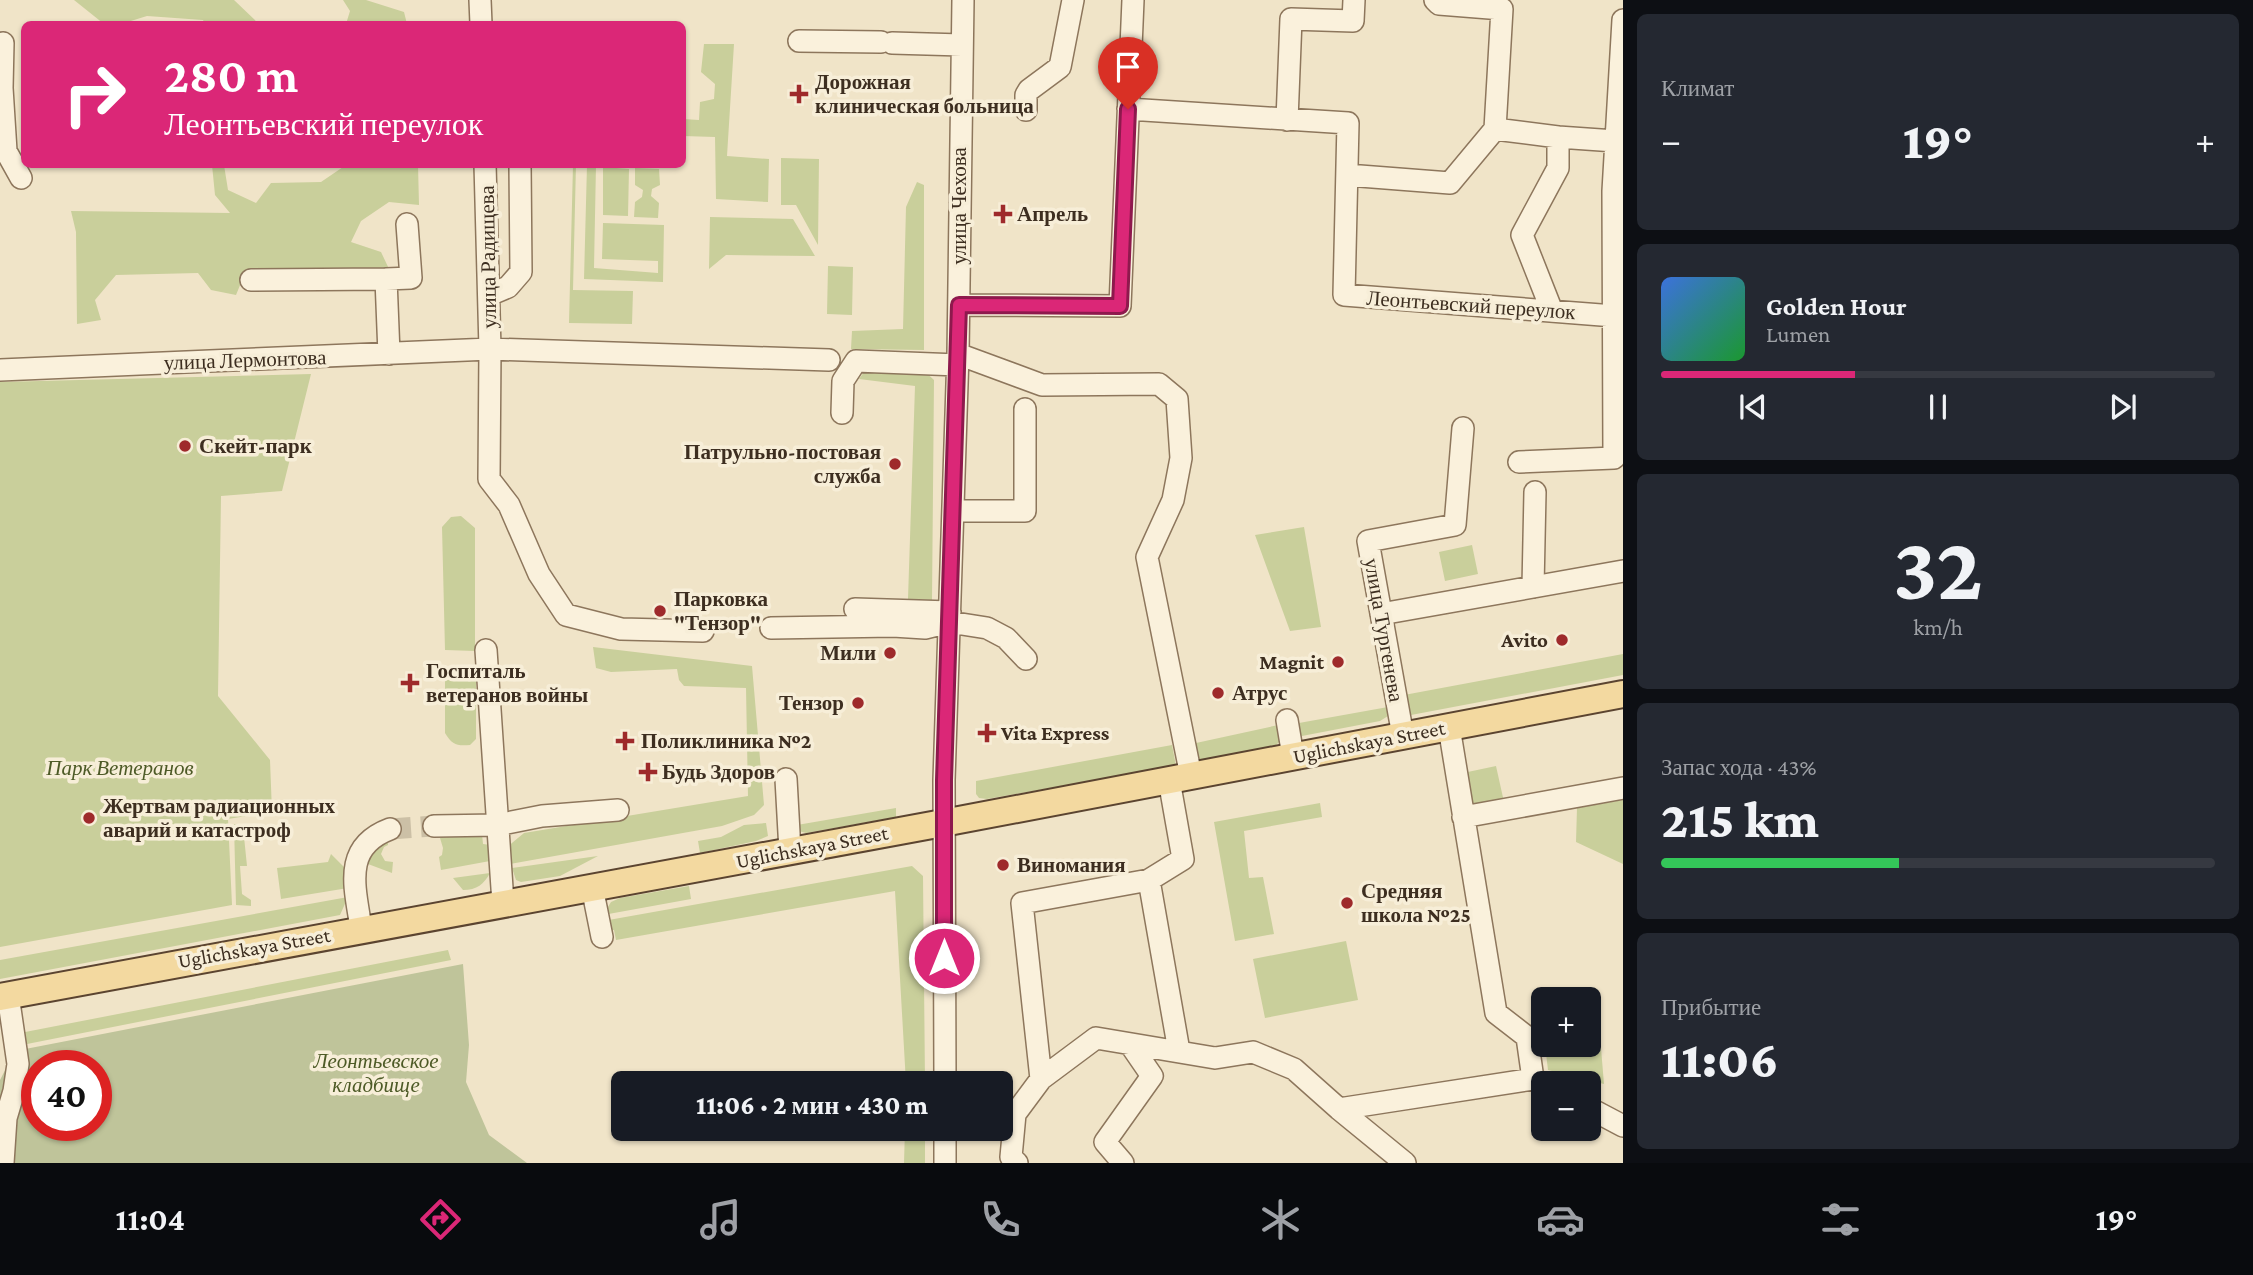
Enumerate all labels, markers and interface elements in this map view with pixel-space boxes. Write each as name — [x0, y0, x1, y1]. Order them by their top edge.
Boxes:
pin — [1098, 37, 1158, 109]
text: 280 m — [164, 48, 298, 103]
icon: arrive — [1109, 48, 1147, 86]
icon: right — [49, 49, 140, 140]
place label: Дорожная клиническая больница — [815, 70, 1034, 118]
text: Климат — [1661, 75, 1734, 101]
marker: Дорожная клиническая больница — [789, 84, 809, 104]
text: Леонтьевский переулок — [164, 106, 483, 142]
text: 19° — [1903, 111, 1973, 169]
text: − — [1661, 119, 1681, 161]
text: + — [2195, 119, 2215, 161]
street label: улица Чехова — [947, 147, 971, 265]
street label: улица Радищева — [475, 185, 501, 329]
place label: Апрель — [1017, 202, 1088, 226]
marker: Апрель — [995, 206, 1011, 222]
street label: Леонтьевский переулок — [1366, 286, 1577, 324]
text: Golden Hour — [1766, 292, 1907, 321]
text: Lumen — [1766, 321, 1830, 347]
street label: улица Лермонтова — [163, 345, 327, 375]
icon: previous — [1734, 388, 1772, 426]
icon: pause — [1919, 388, 1957, 426]
icon: next — [2104, 388, 2142, 426]
place label: Скейт-парк — [199, 434, 313, 458]
marker: Скейт-парк — [177, 438, 193, 454]
place label: Патрульно-постовая служба — [684, 440, 881, 488]
marker: Патрульно-постовая служба — [887, 456, 903, 472]
text: 32 — [1893, 517, 1983, 619]
street label: улица Тургенева — [1360, 556, 1409, 705]
place label: Парковка "Тензор" — [674, 587, 768, 635]
marker: Парковка "Тензор" — [652, 603, 668, 619]
text: km/h — [1913, 614, 1963, 640]
place label: Avito — [1500, 628, 1548, 652]
marker: Avito — [1554, 632, 1570, 648]
place label: Мили — [820, 641, 876, 665]
marker: Мили — [882, 645, 898, 661]
place label: Magnit — [1259, 650, 1324, 674]
marker: Magnit — [1330, 654, 1346, 670]
place label: Госпиталь ветеранов войны — [426, 659, 588, 707]
marker: Госпиталь ветеранов войны — [400, 673, 420, 693]
place label: Атрус — [1232, 681, 1287, 705]
marker: Атрус — [1210, 685, 1226, 701]
place label: Тензор — [779, 691, 844, 715]
marker: Тензор — [850, 695, 866, 711]
street label: Uglichskaya Street — [1291, 715, 1448, 769]
place label: Vita Express — [1000, 721, 1110, 745]
marker: Vita Express — [979, 725, 995, 741]
place label: Поликлиника №2 — [641, 729, 812, 753]
marker: Поликлиника №2 — [615, 731, 635, 751]
text: Запас хода · 43% — [1661, 754, 1816, 780]
park label: Парк Ветеранов — [45, 756, 194, 780]
place label: Будь Здоров — [662, 760, 775, 784]
marker: Будь Здоров — [640, 764, 656, 780]
text: 215 km — [1661, 790, 1819, 848]
place label: Жертвам радиационных аварий и катастроф — [103, 794, 336, 842]
marker: Жертвам радиационных аварий и катастроф — [81, 810, 97, 826]
street label: Uglichskaya Street — [734, 820, 891, 874]
place label: Виномания — [1017, 853, 1126, 877]
marker: Виномания — [995, 857, 1011, 873]
place label: Средняя школа №25 — [1361, 879, 1471, 927]
marker: Средняя школа №25 — [1339, 895, 1355, 911]
position arrow — [907, 921, 981, 995]
street label: Uglichskaya Street — [176, 923, 333, 973]
map controls — [1531, 987, 1601, 1141]
button: + — [1531, 987, 1601, 1057]
text: Прибытие — [1661, 994, 1761, 1020]
text: 11:06 — [1661, 1030, 1779, 1088]
park label: Леонтьевское кладбище — [312, 1049, 439, 1097]
speed limit sign: 40 — [21, 1050, 112, 1141]
button: − — [1531, 1071, 1601, 1141]
text: 11:06 · 2 мин · 430 m — [696, 1091, 928, 1120]
icon: directions — [416, 1195, 465, 1244]
icon: music — [696, 1195, 745, 1244]
icon: phone — [976, 1195, 1025, 1244]
icon: climate — [1256, 1195, 1305, 1244]
icon: car — [1536, 1195, 1585, 1244]
icon: filters — [1816, 1195, 1865, 1244]
text: 11:04 — [115, 1201, 185, 1237]
text: 19° — [2096, 1201, 2137, 1237]

